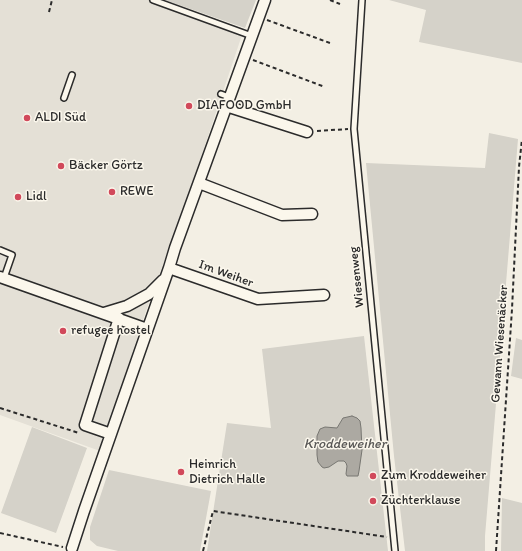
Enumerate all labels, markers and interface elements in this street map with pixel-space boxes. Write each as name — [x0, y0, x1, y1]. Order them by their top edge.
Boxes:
place label: DIAFOOD GmbH — [197, 98, 291, 114]
marker: DIAFOOD GmbH — [184, 101, 194, 111]
place label: ALDI Süd — [35, 110, 86, 126]
marker: ALDI Süd — [22, 113, 32, 123]
place label: Bäcker Görtz — [69, 158, 143, 174]
marker: Bäcker Görtz — [56, 161, 66, 171]
place label: REWE — [120, 184, 153, 200]
marker: REWE — [107, 187, 117, 197]
place label: Lidl — [26, 189, 47, 205]
marker: Lidl — [13, 192, 23, 202]
street label: Wiesenweg — [346, 246, 368, 308]
street label: Im Weiher — [197, 257, 255, 291]
street label: Gewann Wiesenäcker — [488, 285, 512, 403]
place label: refugee hostel — [71, 323, 151, 339]
marker: refugee hostel — [58, 326, 68, 336]
water label: Kroddeweiher — [304, 436, 386, 452]
place label: Heinrich Dietrich Halle — [189, 457, 266, 488]
marker: Heinrich Dietrich Halle — [176, 467, 186, 477]
place label: Zum Kroddeweiher — [381, 468, 486, 484]
marker: Zum Kroddeweiher — [368, 471, 378, 481]
place label: Züchterklause — [381, 493, 460, 509]
marker: Züchterklause — [368, 496, 378, 506]

